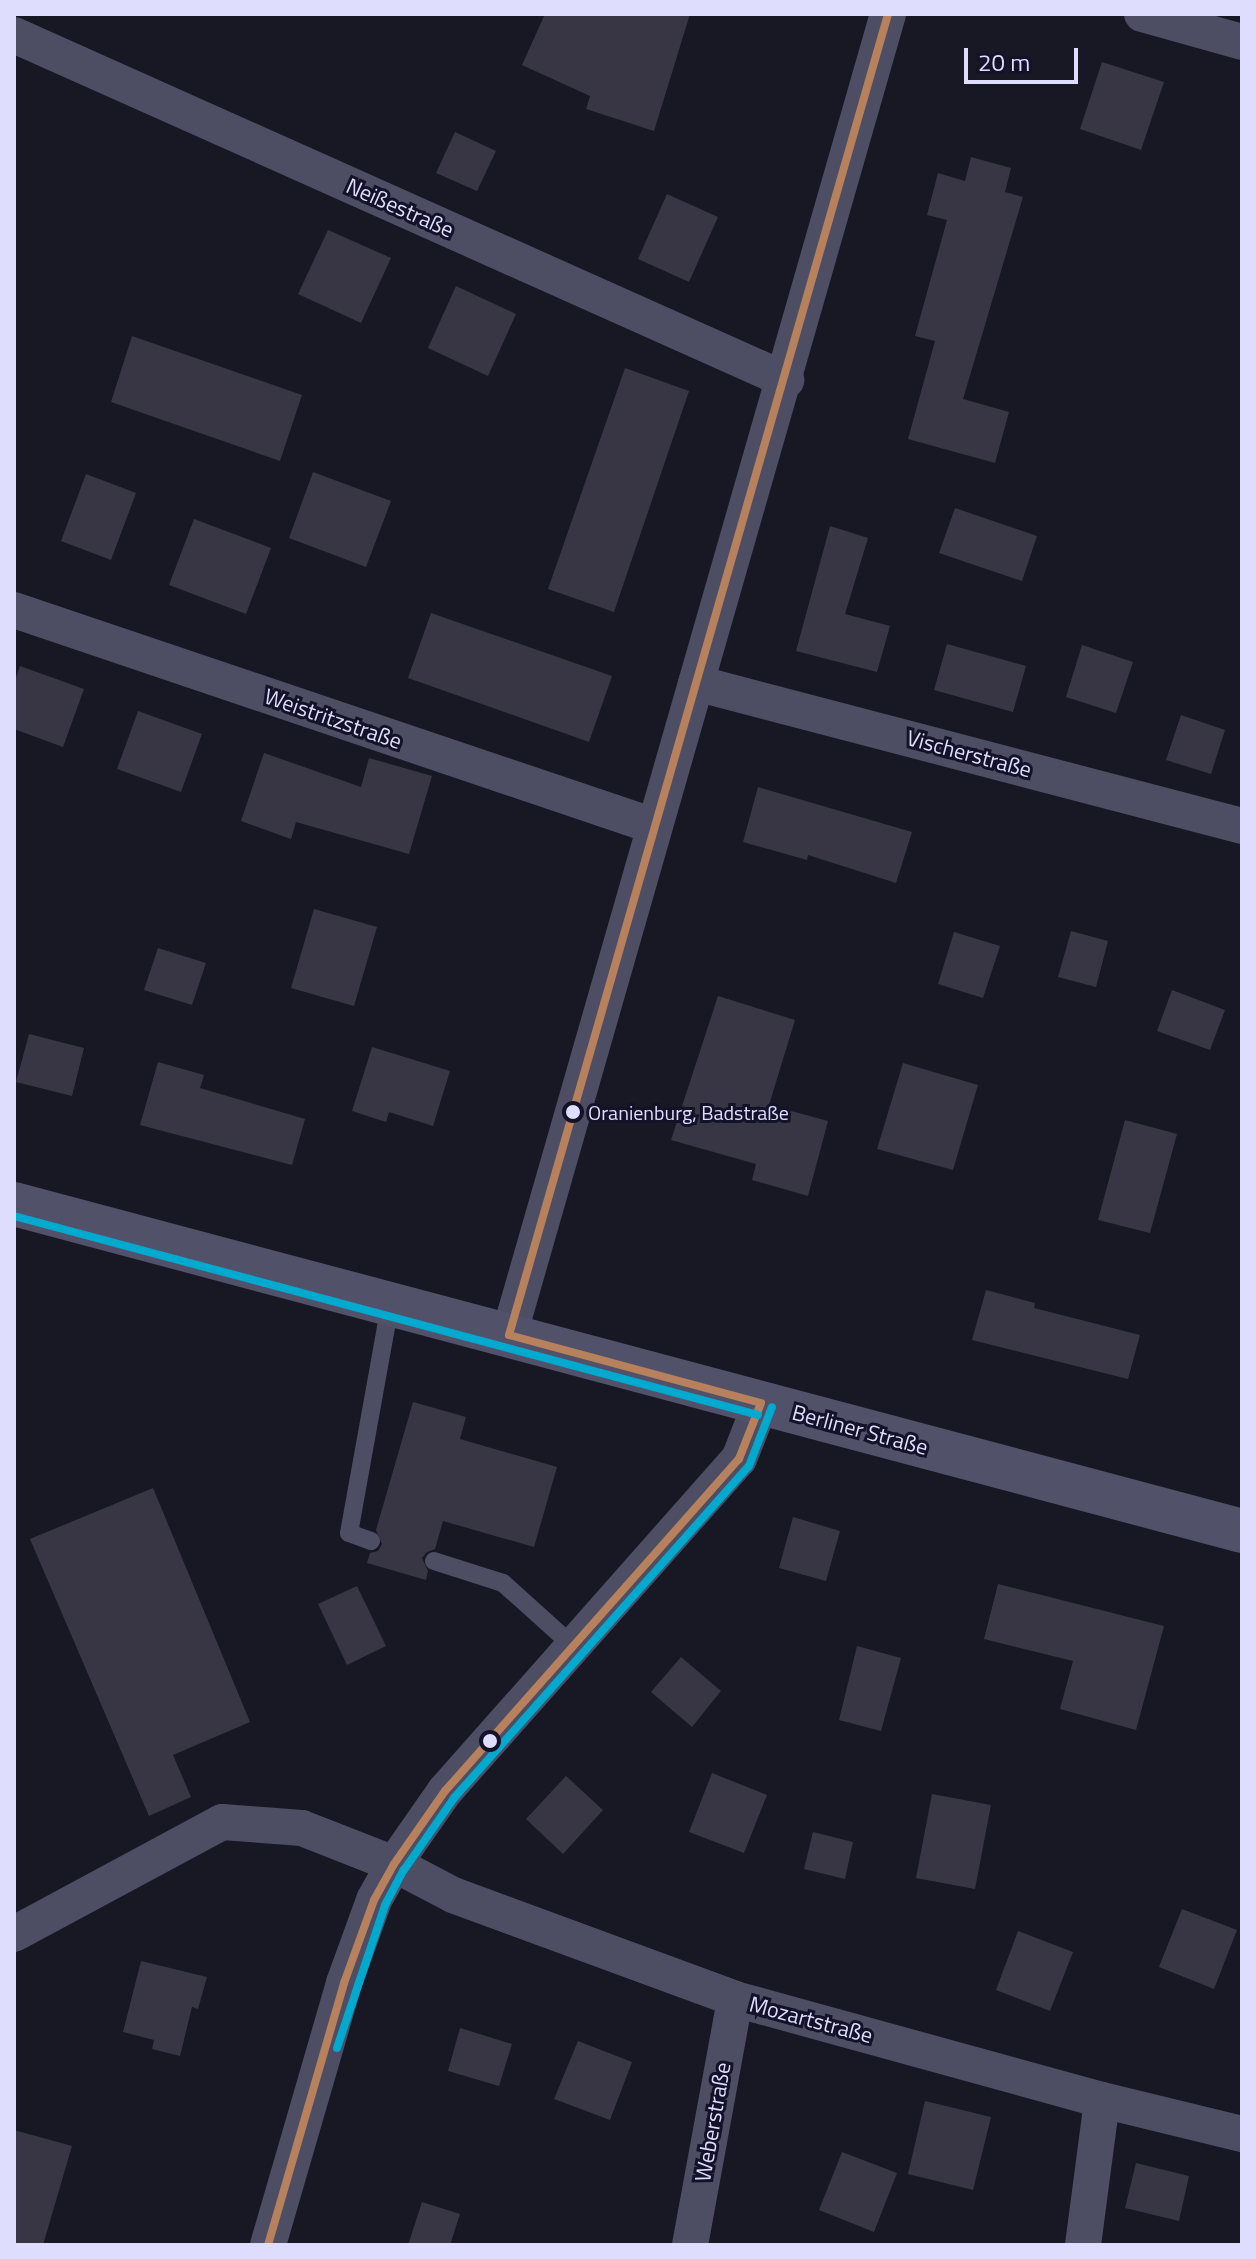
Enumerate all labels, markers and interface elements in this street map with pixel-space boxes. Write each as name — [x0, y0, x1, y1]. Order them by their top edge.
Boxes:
scale bar — [968, 32, 1082, 82]
text: 20 m — [978, 44, 1030, 80]
street label: Neißestraße — [342, 173, 458, 243]
street label: Weistritzstraße — [261, 683, 405, 755]
street label: Vischerstraße — [904, 725, 1034, 783]
place label: Oranienburg, Badstraße — [588, 1100, 789, 1124]
marker: Oranienburg, Badstraße — [565, 1104, 581, 1120]
street label: Berliner Straße — [789, 1399, 931, 1461]
unlabelled marker — [482, 1733, 498, 1749]
street label: Mozartstraße — [746, 1991, 876, 2049]
street label: Weberstraße — [690, 2060, 736, 2184]

